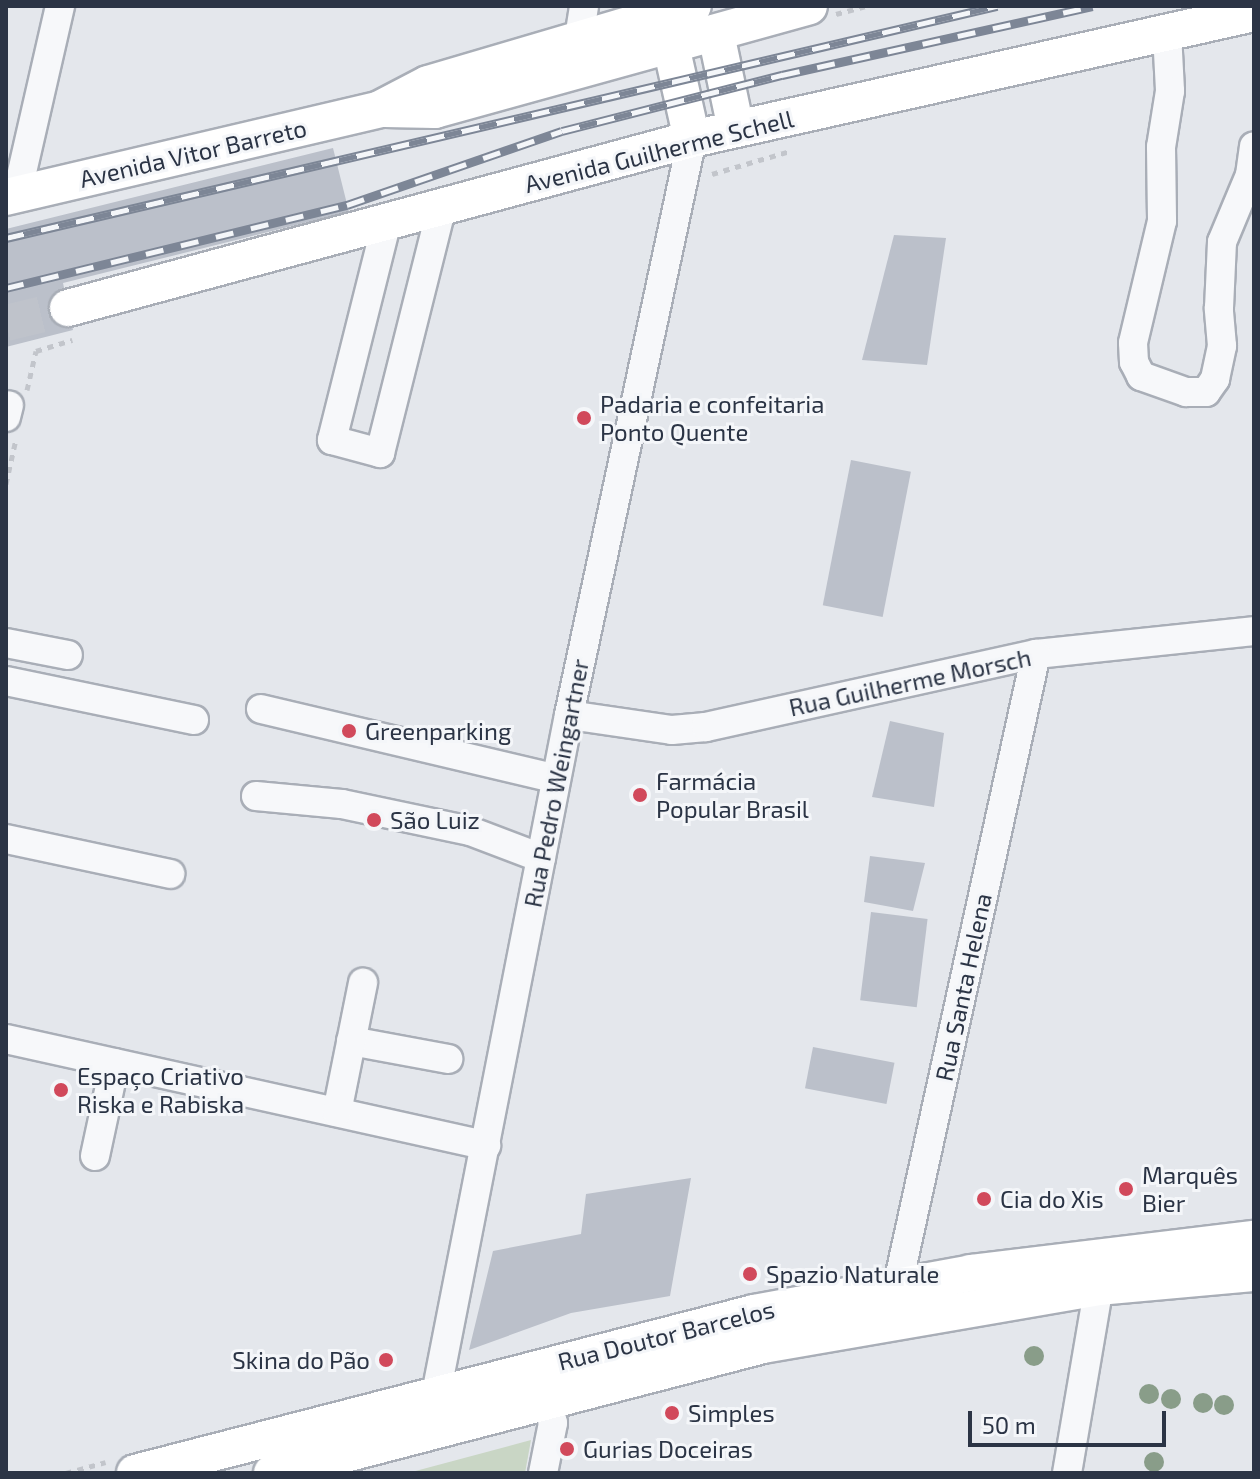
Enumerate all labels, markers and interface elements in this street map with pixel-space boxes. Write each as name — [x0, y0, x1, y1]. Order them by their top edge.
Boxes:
street label: Avenida Guilherme Schell — [522, 104, 796, 198]
street label: Avenida Vitor Barreto — [76, 113, 310, 193]
place label: Padaria e confeitaria Ponto Quente — [600, 390, 824, 446]
marker: Padaria e confeitaria Ponto Quente — [575, 409, 593, 427]
street label: Rua Guilherme Morsch — [786, 642, 1034, 722]
street label: Rua Pedro Weingartner — [518, 656, 594, 910]
place label: Greenparking — [365, 717, 511, 745]
marker: Greenparking — [340, 722, 358, 740]
place label: Farmácia Popular Brasil — [656, 767, 809, 823]
marker: Farmácia Popular Brasil — [631, 786, 649, 804]
place label: São Luiz — [390, 806, 480, 834]
marker: São Luiz — [365, 811, 383, 829]
street label: Rua Santa Helena — [929, 890, 997, 1084]
place label: Espaço Criativo Riska e Rabiska — [77, 1062, 244, 1118]
marker: Espaço Criativo Riska e Rabiska — [52, 1081, 70, 1099]
place label: Marquês Bier — [1142, 1161, 1238, 1217]
marker: Marquês Bier — [1117, 1180, 1135, 1198]
place label: Cia do Xis — [1000, 1185, 1104, 1213]
marker: Cia do Xis — [975, 1190, 993, 1208]
place label: Spazio Naturale — [766, 1260, 939, 1288]
marker: Spazio Naturale — [741, 1265, 759, 1283]
street label: Rua Doutor Barcelos — [554, 1294, 778, 1376]
place label: Skina do Pão — [232, 1346, 370, 1374]
marker: Skina do Pão — [377, 1351, 395, 1369]
scale bar — [972, 1395, 1170, 1445]
place label: Simples — [688, 1399, 775, 1427]
marker: Simples — [663, 1404, 681, 1422]
text: 50 m — [982, 1410, 1036, 1439]
place label: Gurias Doceiras — [583, 1435, 753, 1463]
marker: Gurias Doceiras — [558, 1440, 576, 1458]

